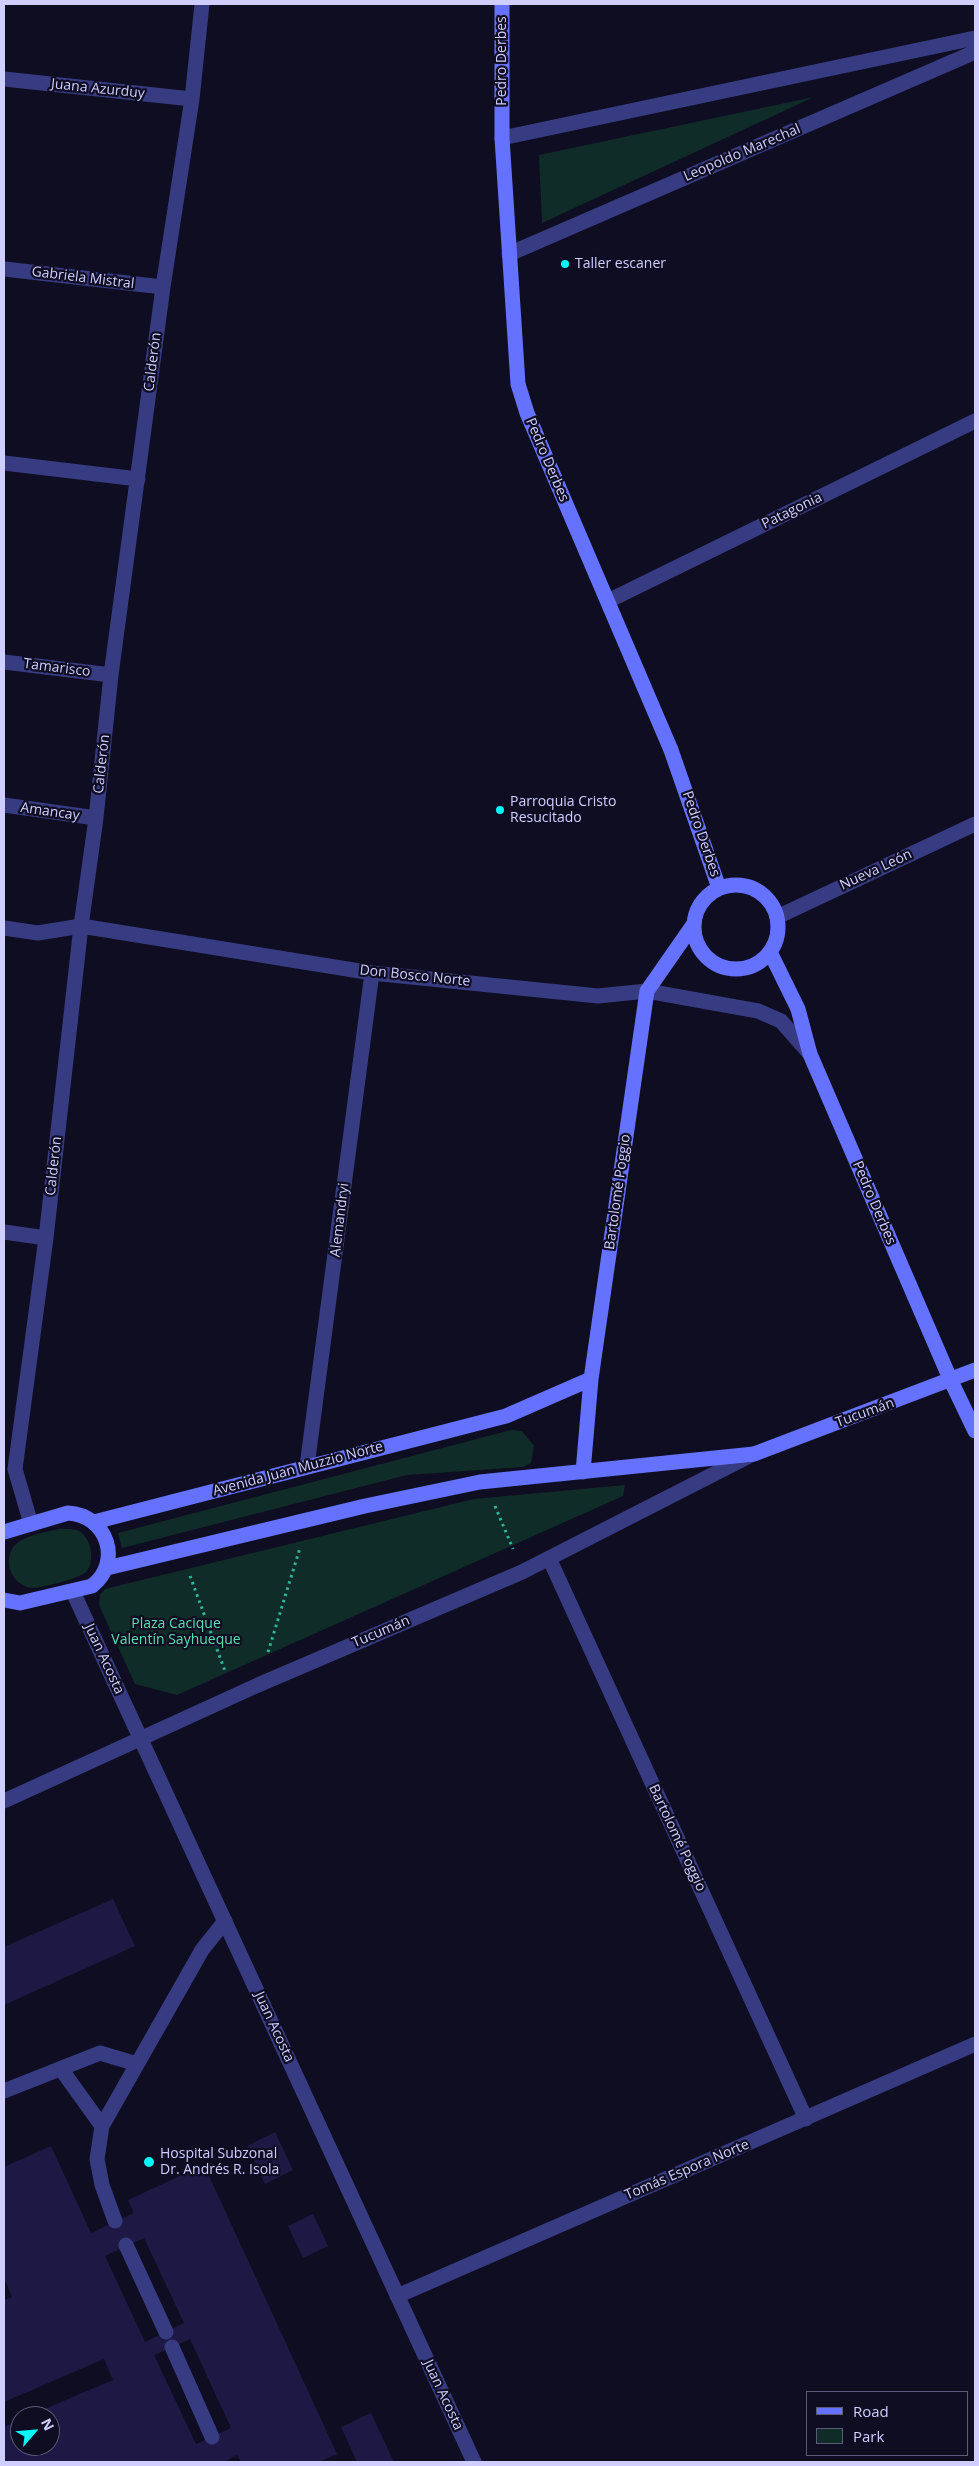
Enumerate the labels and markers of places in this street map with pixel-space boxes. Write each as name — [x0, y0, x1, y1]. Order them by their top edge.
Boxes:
place label: Taller escaner — [575, 256, 666, 272]
marker: Taller escaner — [559, 258, 571, 270]
place label: Parroquia Cristo Resucitado — [510, 794, 616, 826]
marker: Parroquia Cristo Resucitado — [494, 804, 506, 816]
place label: Hospital Subzonal Dr. Andrés R. Isola — [160, 2146, 279, 2178]
marker: Hospital Subzonal Dr. Andrés R. Isola — [142, 2155, 156, 2169]

